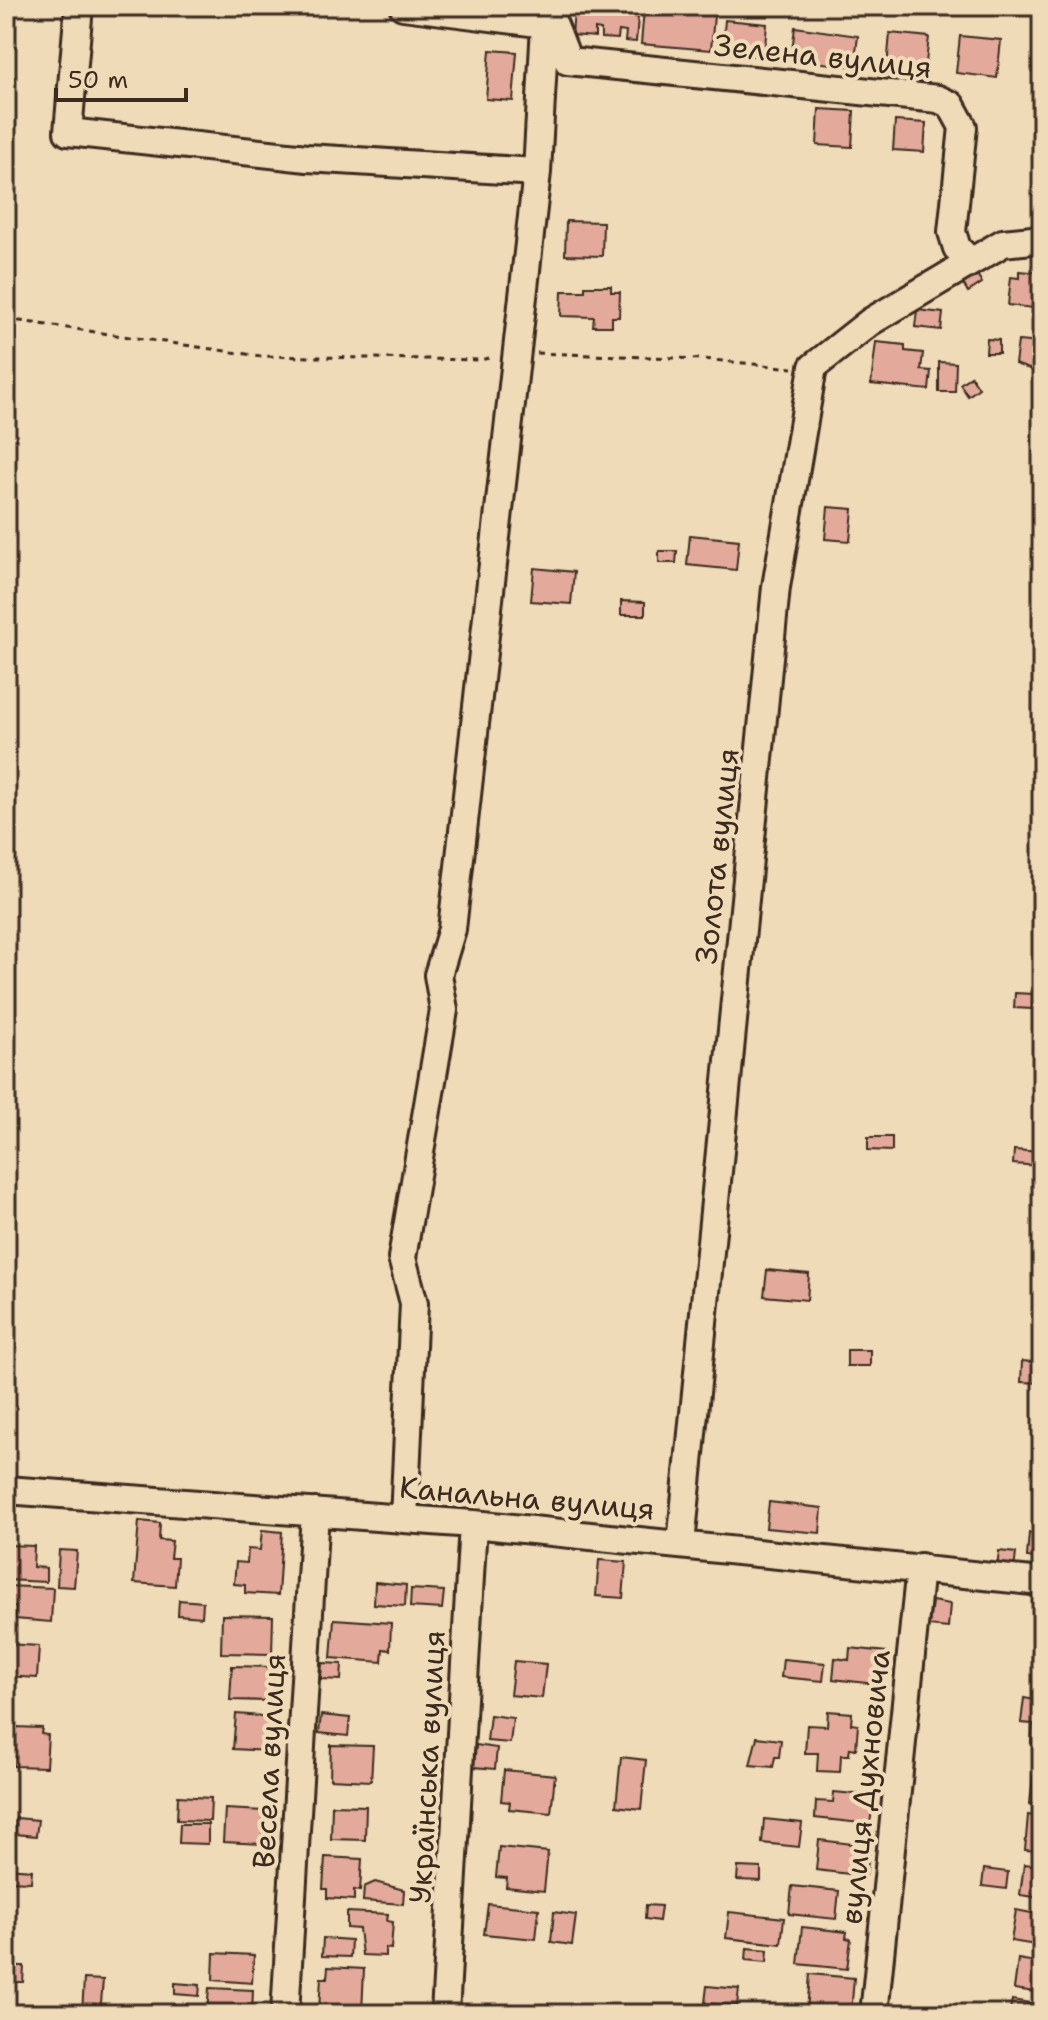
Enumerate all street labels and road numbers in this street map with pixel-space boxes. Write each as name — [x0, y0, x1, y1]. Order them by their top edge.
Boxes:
street label: Зелена вулиця — [712, 24, 934, 88]
street label: Золота вулиця — [685, 746, 749, 966]
street label: Канальна вулиця — [398, 1466, 656, 1530]
street label: Українська вулиця — [399, 1629, 455, 1905]
street label: вулиця Духновича — [830, 1647, 900, 1926]
street label: Весела вулиця — [243, 1652, 295, 1870]

